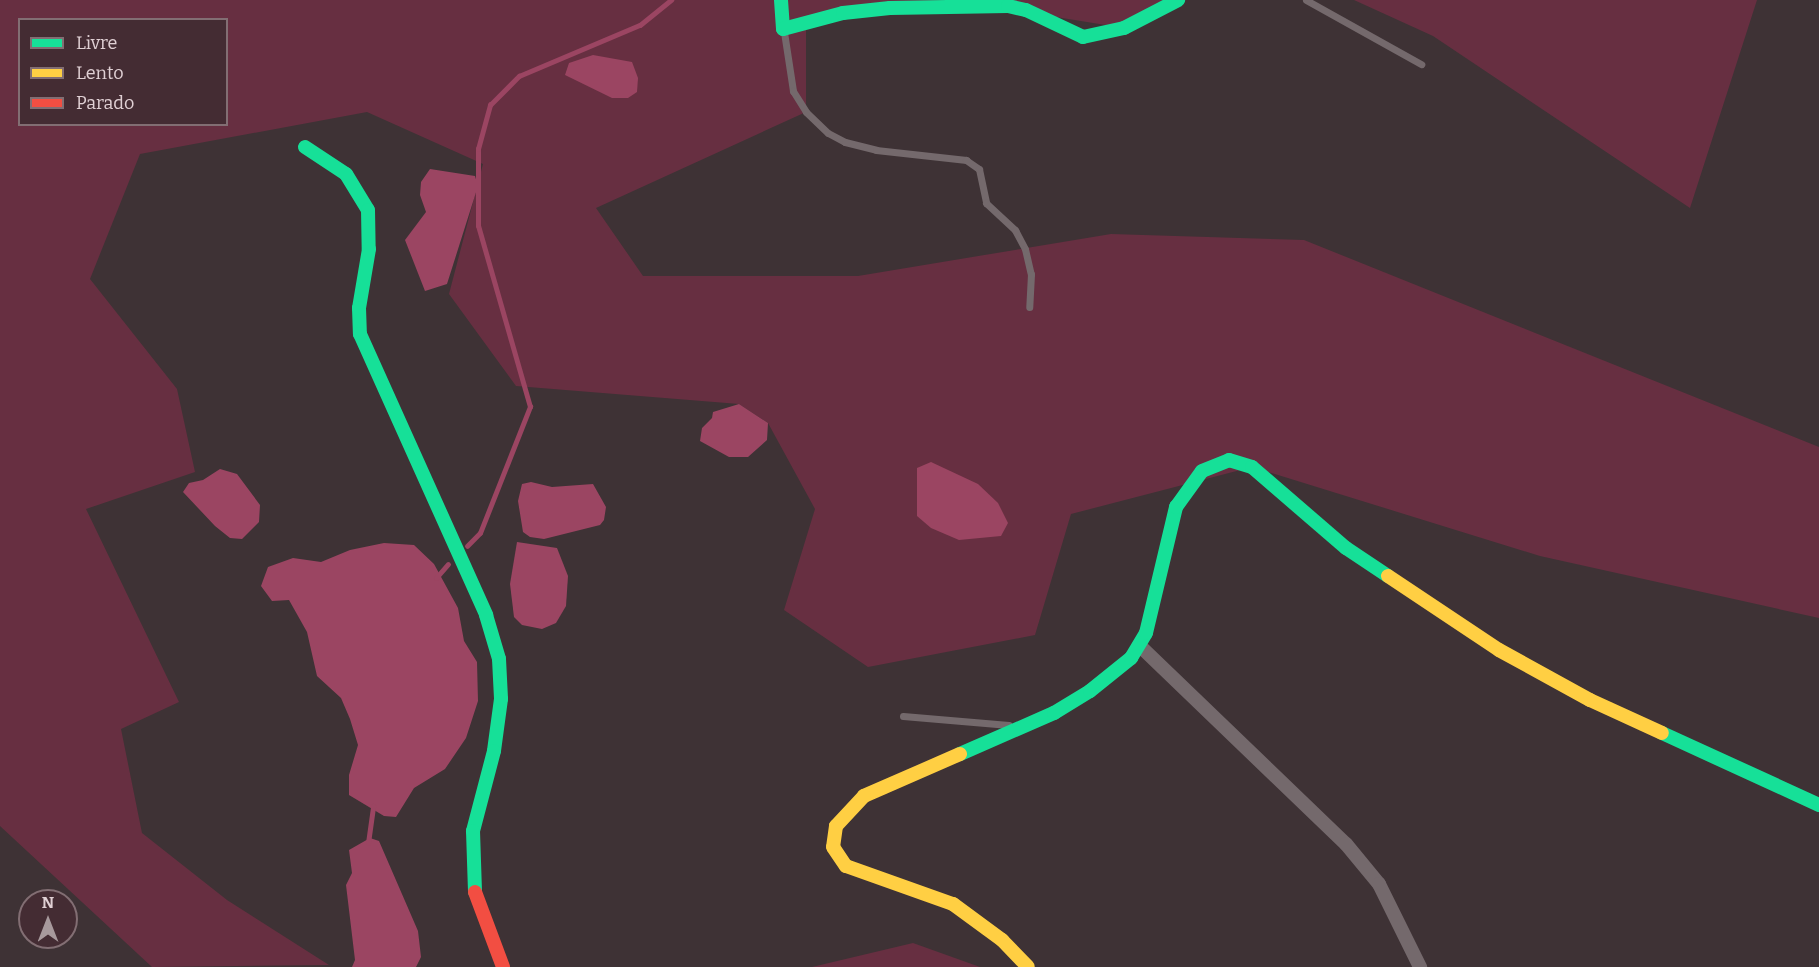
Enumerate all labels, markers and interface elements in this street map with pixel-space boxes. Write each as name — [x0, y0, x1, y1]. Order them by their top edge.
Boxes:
legend — [18, 18, 228, 126]
text: Livre — [76, 32, 117, 54]
text: Lento — [76, 62, 124, 84]
text: Parado — [76, 92, 134, 114]
north arrow — [18, 889, 78, 949]
text: N — [42, 893, 54, 912]

